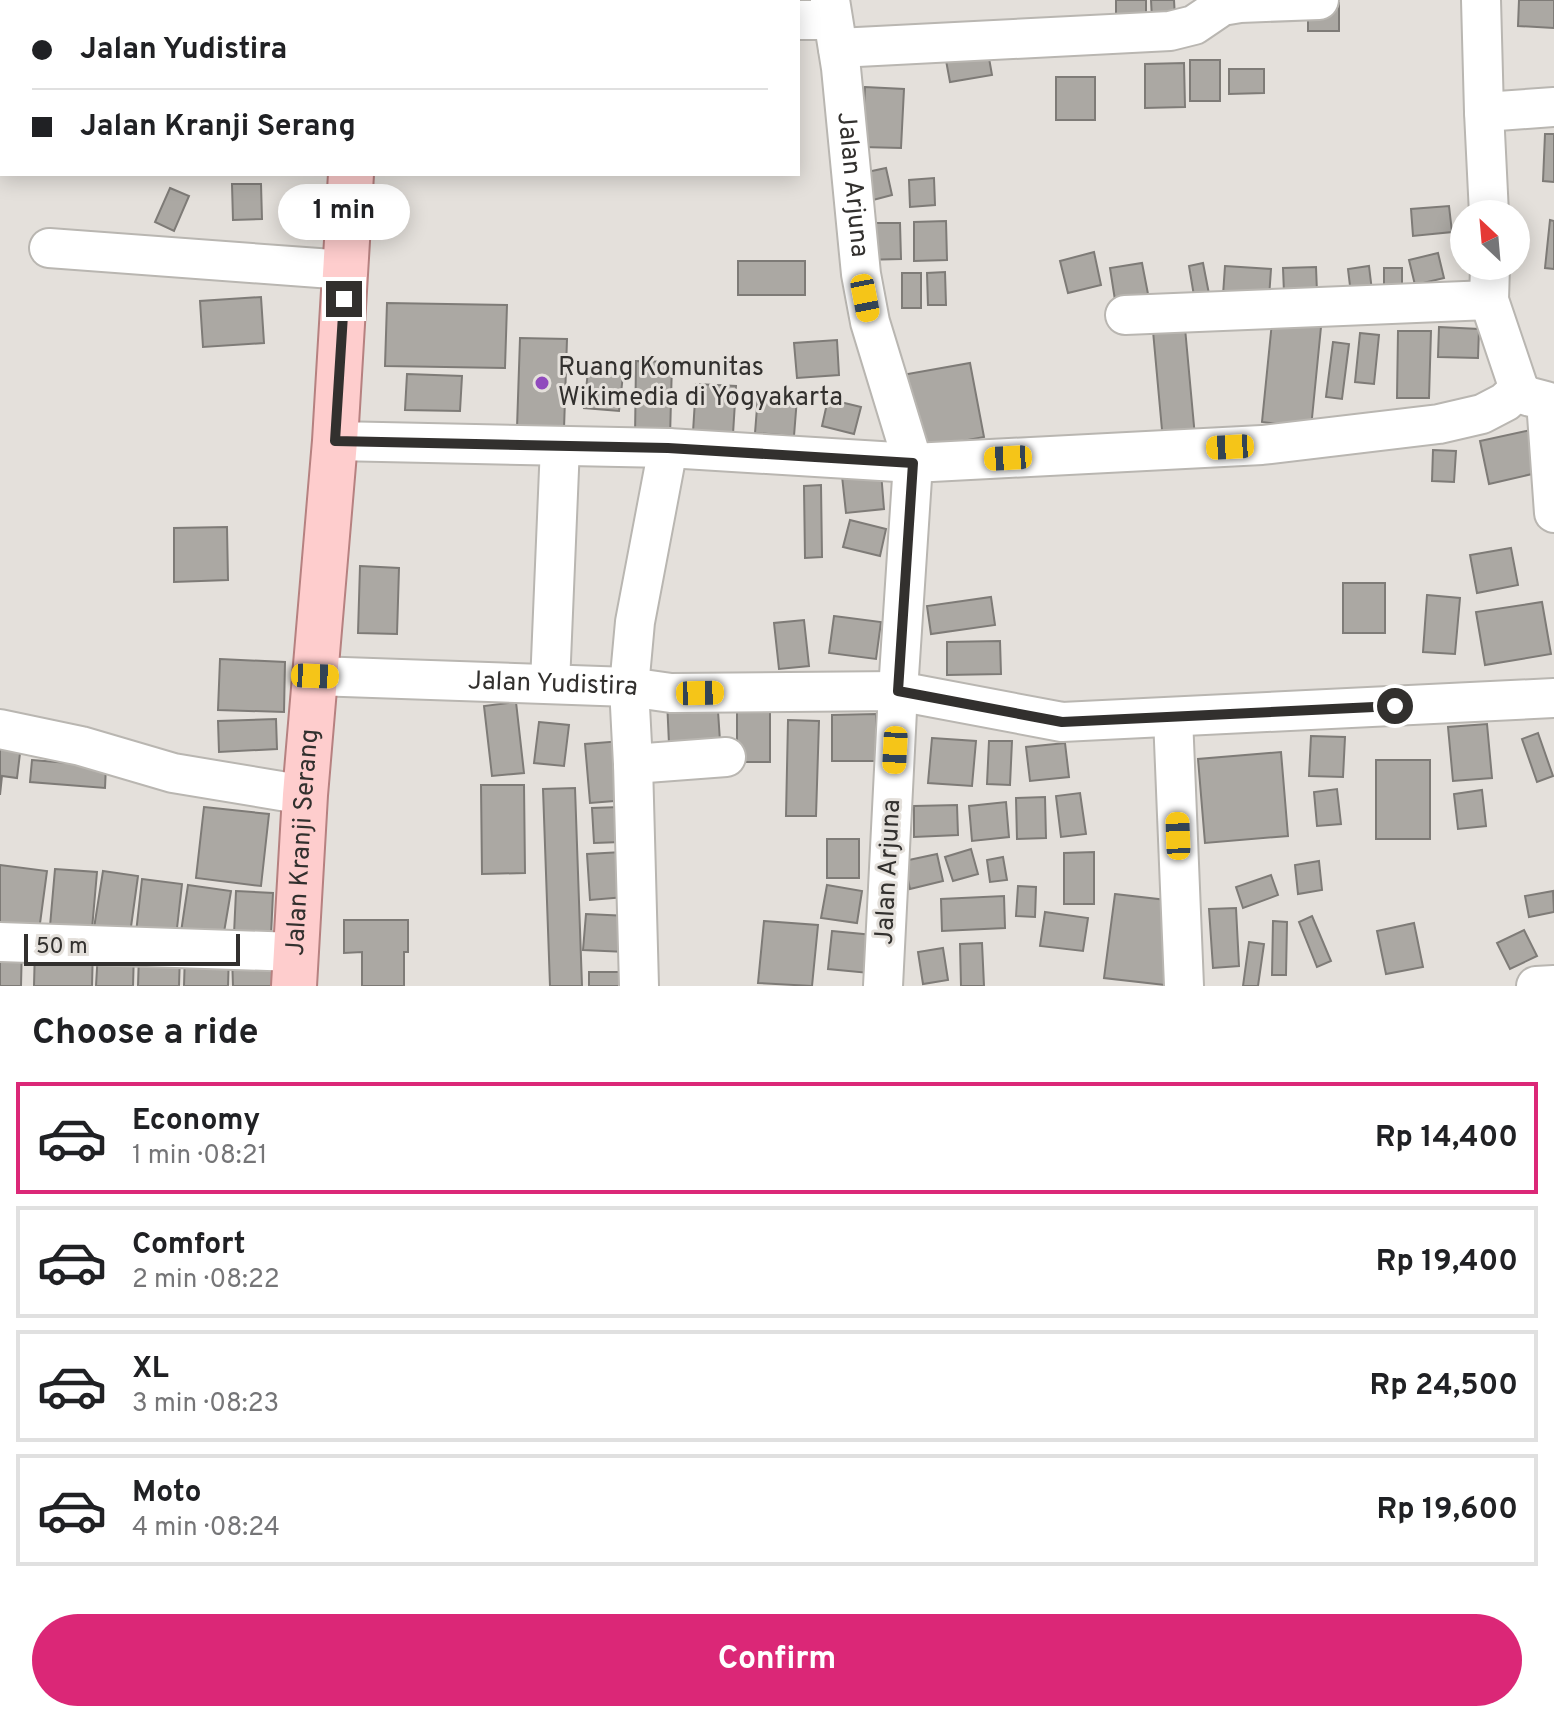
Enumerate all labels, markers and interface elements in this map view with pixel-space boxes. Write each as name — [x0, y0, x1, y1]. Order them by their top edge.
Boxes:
text: Jalan Yudistira — [80, 32, 287, 69]
text: Jalan Kranji Serang — [80, 109, 356, 146]
street label: Jalan Arjuna — [829, 110, 876, 259]
callout: 1 min — [278, 183, 410, 239]
text: 1 min — [313, 195, 375, 228]
north arrow — [1450, 200, 1530, 280]
map controls — [1450, 200, 1530, 280]
car — [849, 272, 881, 324]
route end — [326, 281, 362, 317]
place label: Ruang Komunitas Wikimedia di Yogyakarta — [558, 352, 843, 415]
marker: Ruang Komunitas Wikimedia di Yogyakarta — [533, 374, 551, 392]
car — [1205, 434, 1255, 460]
car — [983, 445, 1033, 471]
car — [291, 663, 339, 689]
street label: Jalan Yudistira — [467, 665, 640, 705]
car — [676, 681, 724, 705]
route start — [1377, 688, 1413, 724]
car — [882, 725, 908, 775]
street label: Jalan Kranji Serang — [279, 727, 327, 957]
street label: Jalan Arjuna — [869, 798, 909, 946]
car — [1165, 812, 1191, 860]
scale bar — [24, 930, 240, 966]
text: 50 m — [36, 934, 88, 961]
text: Choose a ride — [32, 1011, 258, 1057]
icon: car — [36, 1102, 108, 1174]
text: Economy — [132, 1103, 260, 1140]
text: Rp 14,400 — [1375, 1120, 1518, 1157]
text: 1 min · 08:21 — [132, 1140, 267, 1173]
icon: car — [36, 1226, 108, 1298]
text: Comfort — [132, 1227, 245, 1264]
text: Rp 19,400 — [1376, 1244, 1518, 1281]
text: 2 min · 08:22 — [132, 1264, 280, 1297]
icon: car — [36, 1350, 108, 1422]
text: XL — [132, 1351, 169, 1388]
text: Rp 24,500 — [1370, 1368, 1518, 1405]
text: 3 min · 08:23 — [132, 1388, 279, 1421]
icon: car — [36, 1474, 108, 1546]
text: Moto — [132, 1475, 202, 1512]
text: Rp 19,600 — [1377, 1492, 1518, 1529]
text: 4 min · 08:24 — [132, 1512, 280, 1545]
button: Confirm — [32, 1614, 1522, 1706]

